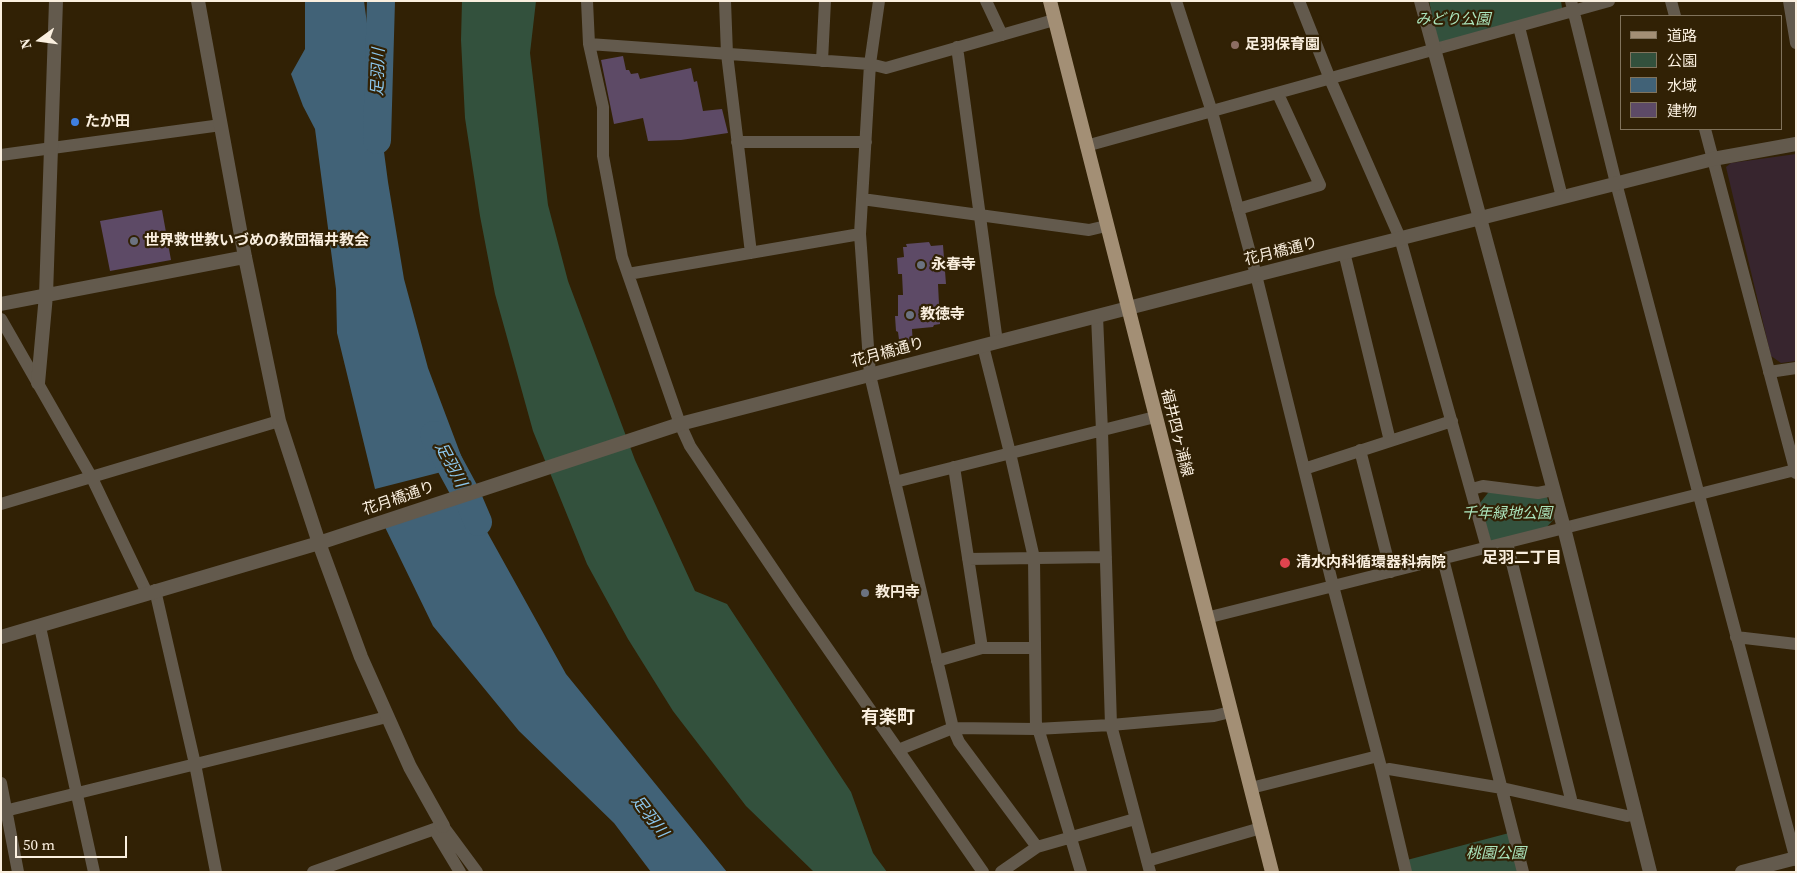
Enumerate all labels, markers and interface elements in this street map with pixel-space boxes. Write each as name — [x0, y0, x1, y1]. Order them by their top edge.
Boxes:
park label: みどり公園 — [1416, 11, 1490, 29]
north arrow — [15, 15, 65, 65]
legend — [1620, 15, 1782, 130]
text: 道路 — [1667, 25, 1697, 46]
text: N — [15, 36, 36, 51]
place label: 足羽保育園 — [1245, 36, 1320, 54]
marker: 足羽保育園 — [1229, 39, 1241, 51]
water label: 足羽川 — [369, 48, 389, 96]
text: 公園 — [1667, 50, 1697, 71]
text: 水域 — [1667, 75, 1697, 96]
text: 建物 — [1667, 100, 1697, 121]
place label: たか田 — [85, 113, 130, 131]
marker: たか田 — [69, 116, 81, 128]
place label: 世界救世教いづめの教団福井教会 — [144, 232, 369, 250]
street label: 花月橋通り — [1242, 234, 1320, 270]
marker: 世界救世教いづめの教団福井教会 — [128, 235, 140, 247]
place label: 永春寺 — [931, 256, 976, 274]
marker: 永春寺 — [915, 259, 927, 271]
place label: 教徳寺 — [920, 306, 965, 324]
marker: 教徳寺 — [904, 309, 916, 321]
street label: 花月橋通り — [849, 335, 927, 371]
street label: 福井四ヶ浦線 — [1156, 387, 1196, 479]
water label: 足羽川 — [430, 439, 470, 491]
street label: 花月橋通り — [361, 478, 437, 520]
park label: 千年緑地公園 — [1462, 505, 1552, 523]
district label: 足羽二丁目 — [1482, 549, 1562, 569]
place label: 清水内科循環器科病院 — [1296, 554, 1446, 572]
marker: 清水内科循環器科病院 — [1278, 556, 1292, 570]
place label: 教円寺 — [875, 584, 920, 602]
marker: 教円寺 — [859, 587, 871, 599]
district label: 有楽町 — [861, 707, 915, 729]
water label: 足羽川 — [627, 792, 671, 842]
scale bar — [18, 826, 130, 858]
text: 50 m — [23, 834, 55, 855]
park label: 桃園公園 — [1466, 845, 1526, 863]

